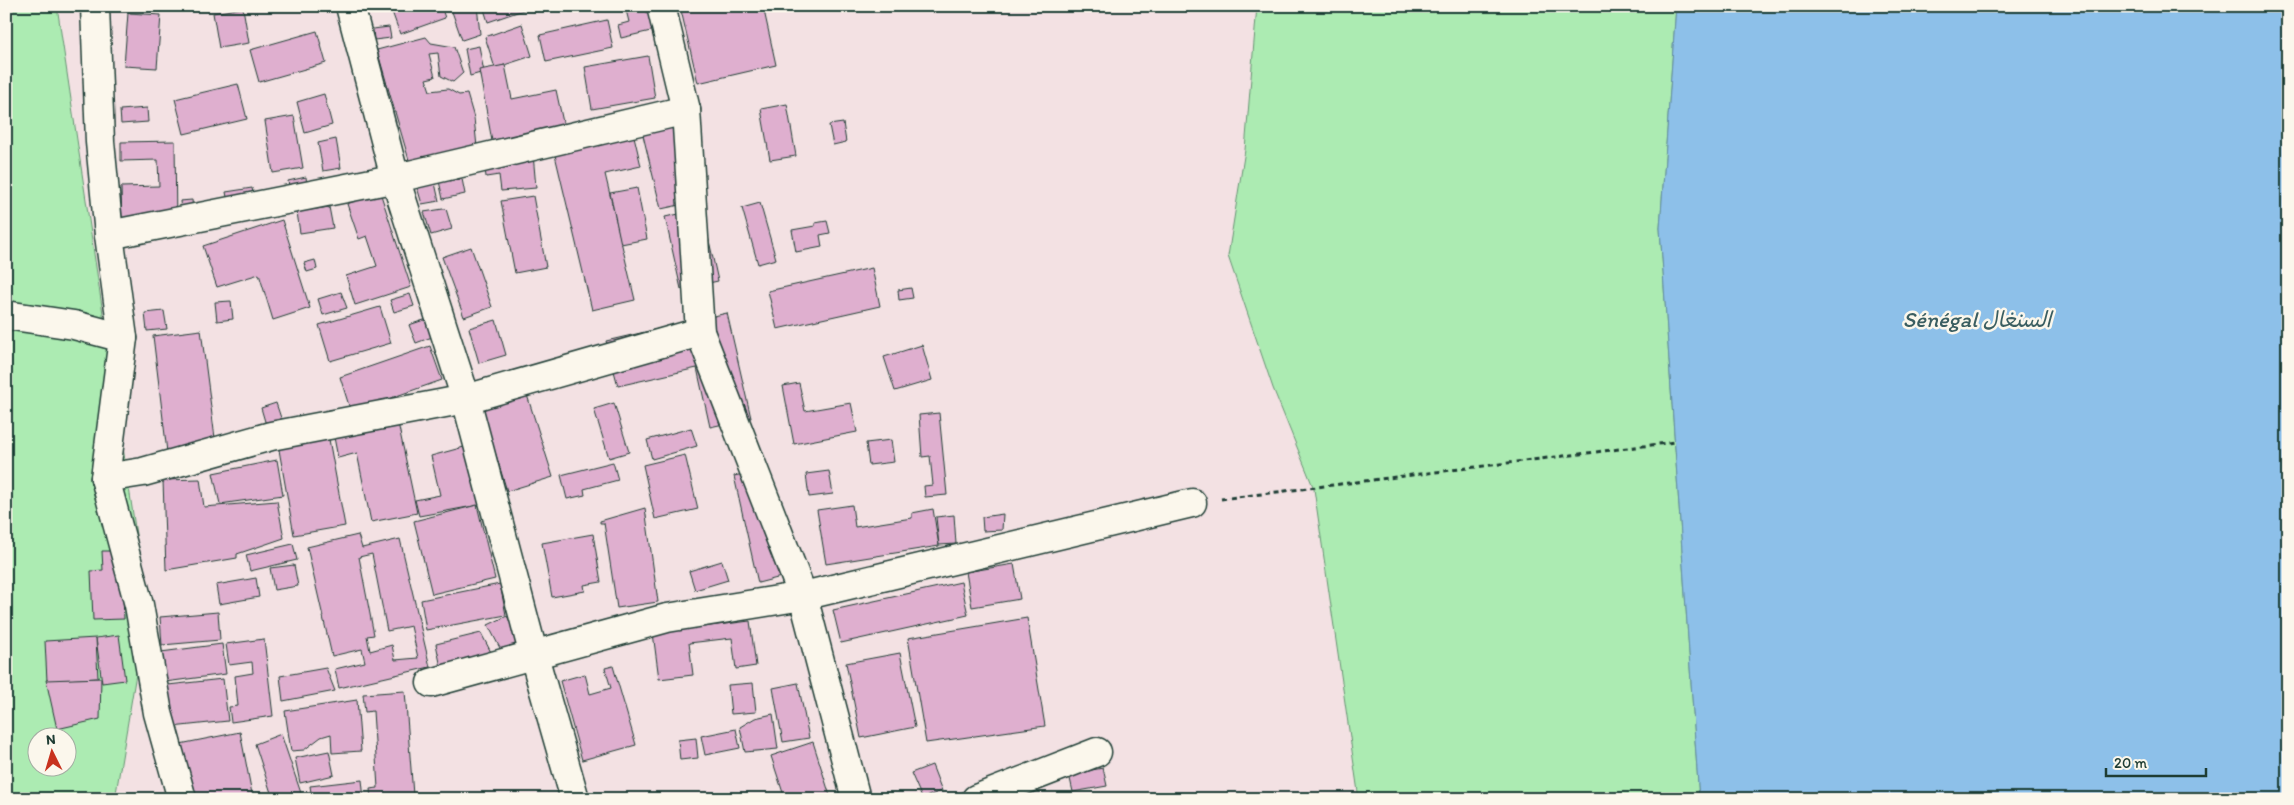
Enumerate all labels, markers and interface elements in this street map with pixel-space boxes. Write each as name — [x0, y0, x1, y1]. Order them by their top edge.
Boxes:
water label: Sénégal السنغال — [1903, 306, 2054, 333]
north arrow — [28, 728, 78, 778]
text: N — [45, 731, 56, 748]
scale bar — [2106, 745, 2206, 777]
text: 20 m — [2114, 754, 2148, 772]

